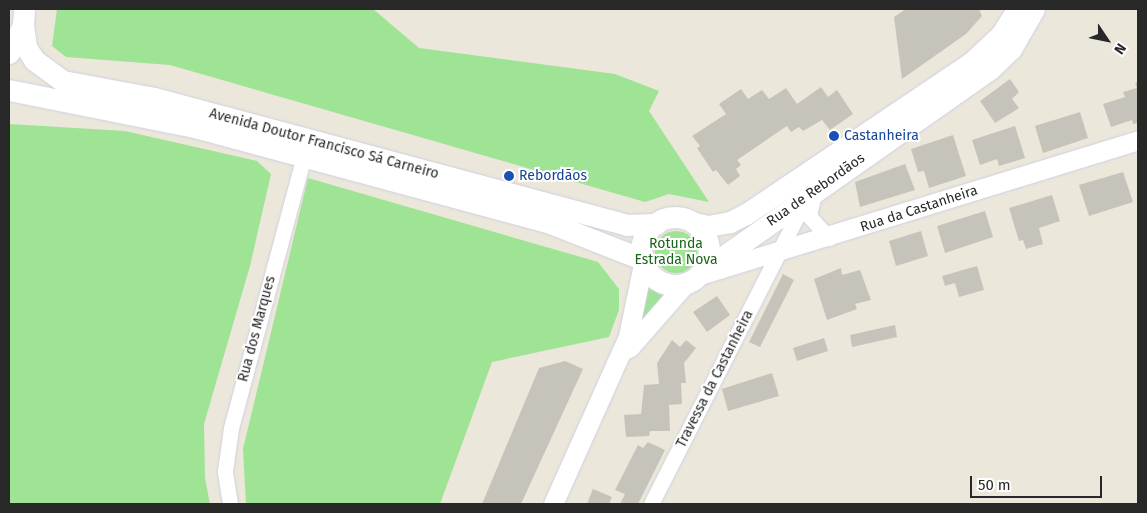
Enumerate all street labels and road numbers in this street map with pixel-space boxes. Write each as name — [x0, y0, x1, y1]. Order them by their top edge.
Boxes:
street label: Avenida Doutor Francisco Sá Carneiro — [207, 105, 441, 183]
street label: Rua de Rebordãos — [764, 150, 868, 230]
street label: Rua da Castanheira — [858, 182, 980, 236]
street label: Rua dos Marques — [235, 274, 279, 384]
street label: Travessa da Castanheira — [673, 307, 757, 451]

